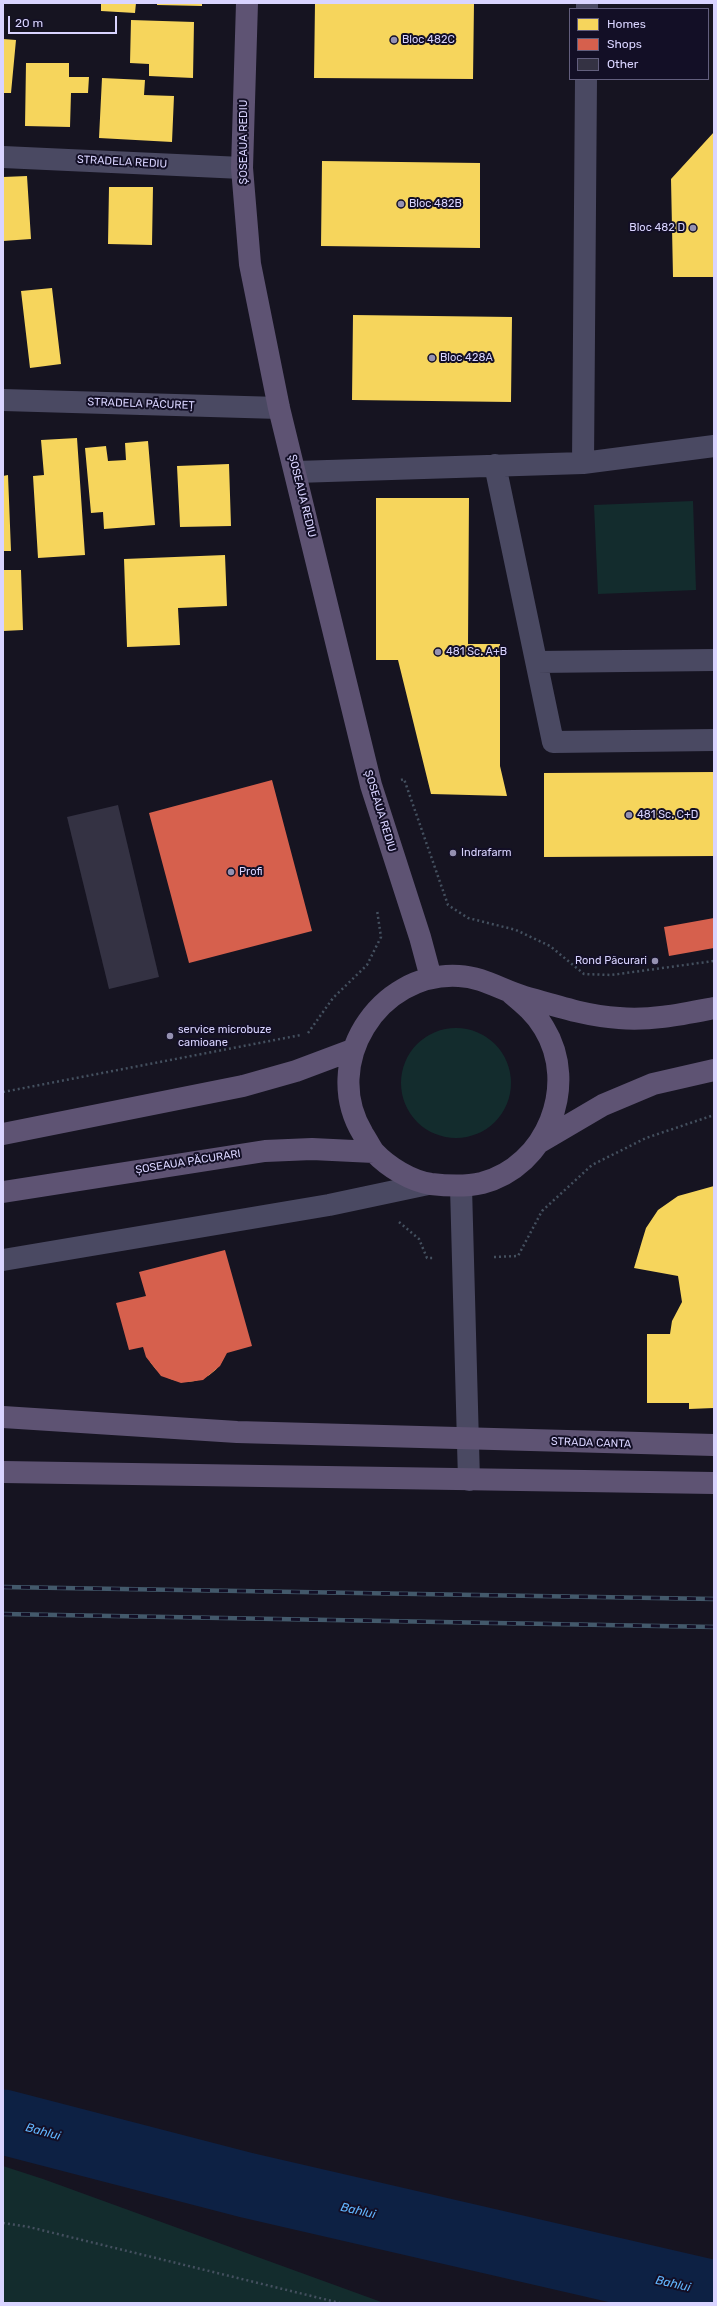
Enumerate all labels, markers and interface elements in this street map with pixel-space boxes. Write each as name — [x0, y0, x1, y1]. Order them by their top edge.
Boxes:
scale bar — [10, 8, 119, 34]
legend — [569, 8, 709, 80]
text: 20 m — [15, 16, 43, 30]
text: Homes — [607, 17, 646, 31]
place label: Bloc 482C — [402, 33, 455, 47]
marker: Bloc 482C — [389, 35, 399, 45]
text: Shops — [607, 37, 642, 51]
text: Other — [607, 57, 638, 71]
street label: ȘOSEAUA REDIU — [237, 100, 251, 184]
street label: STRADELA REDIU — [77, 153, 167, 171]
place label: Bloc 482B — [409, 197, 462, 211]
marker: Bloc 482B — [396, 199, 406, 209]
place label: Bloc 482 D — [629, 221, 685, 235]
marker: Bloc 482 D — [688, 223, 698, 233]
place label: Bloc 428A — [440, 351, 493, 365]
marker: Bloc 428A — [427, 353, 437, 363]
street label: STRADELA PĂCUREȚ — [87, 396, 195, 412]
street label: ȘOSEAUA REDIU — [285, 453, 319, 539]
place label: 481 Sc. A+B — [446, 645, 507, 659]
marker: 481 Sc. A+B — [433, 647, 443, 657]
street label: ȘOSEAUA REDIU — [361, 769, 399, 853]
place label: 481 Sc. C+D — [637, 808, 698, 822]
marker: 481 Sc. C+D — [624, 810, 634, 820]
place label: Indrafarm — [461, 846, 512, 860]
marker: Indrafarm — [448, 848, 458, 858]
place label: Profi — [239, 865, 262, 879]
marker: Profi — [226, 867, 236, 877]
place label: Rond Păcurari — [575, 954, 647, 968]
marker: Rond Păcurari — [650, 956, 660, 966]
place label: service microbuze camioane — [178, 1023, 271, 1049]
marker: service microbuze camioane — [165, 1031, 175, 1041]
street label: ȘOSEAUA PĂCURARI — [134, 1147, 242, 1177]
street label: STRADA CANTA — [551, 1435, 631, 1451]
water label: Bahlui — [24, 2120, 62, 2144]
water label: Bahlui — [339, 2200, 377, 2222]
water label: Bahlui — [654, 2273, 692, 2295]

